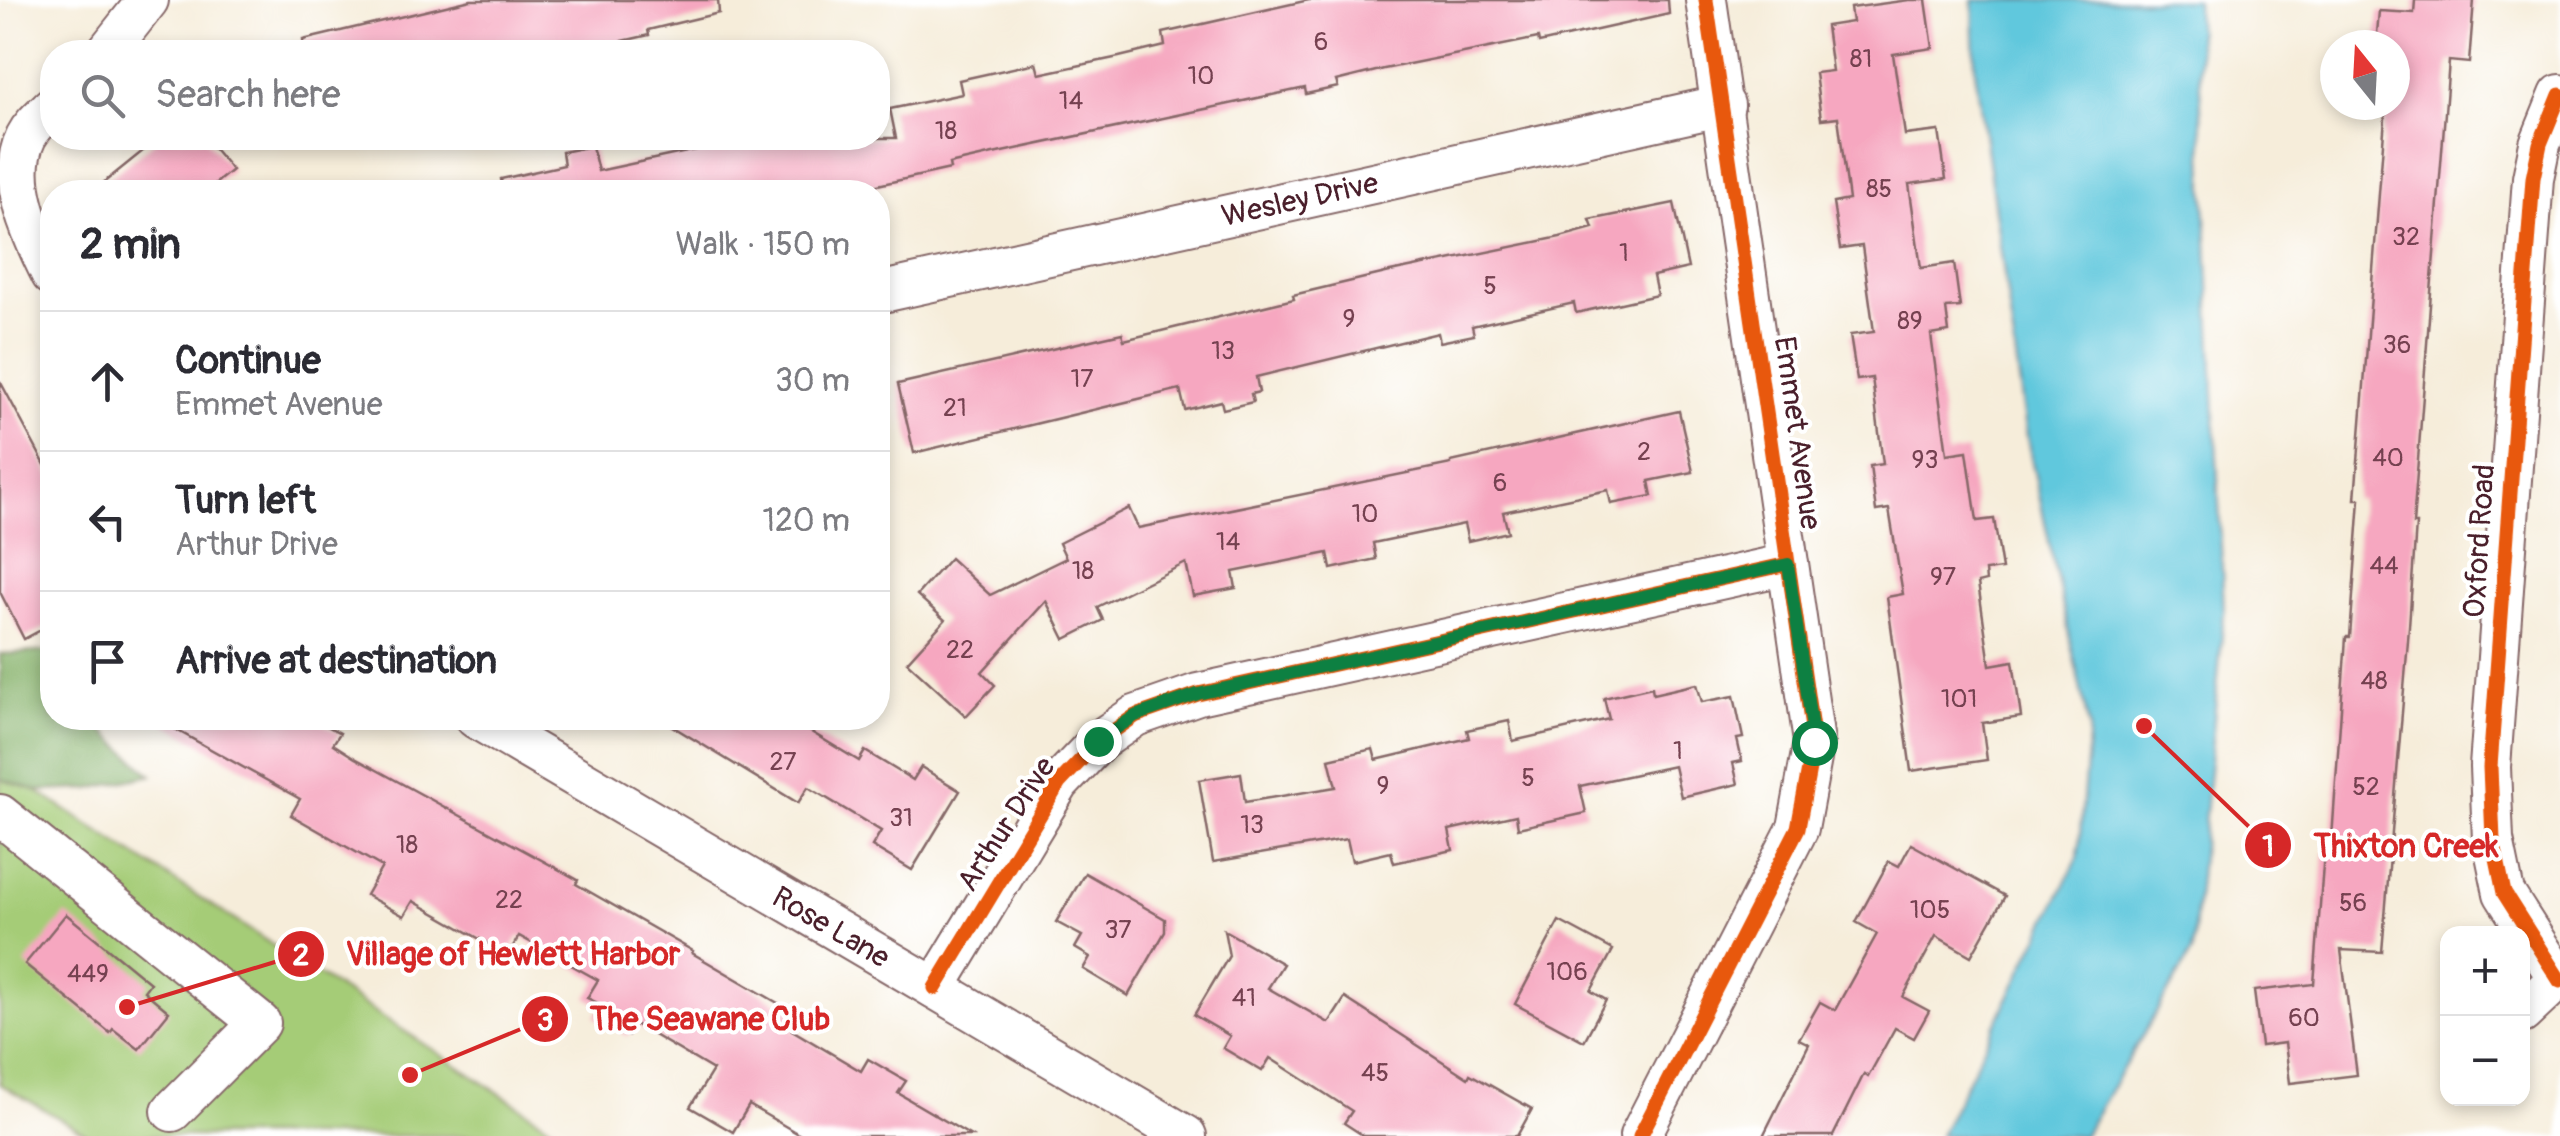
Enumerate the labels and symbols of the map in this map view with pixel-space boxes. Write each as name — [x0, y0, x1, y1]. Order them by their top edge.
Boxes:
house number: 6 — [1314, 27, 1328, 58]
north arrow — [2320, 30, 2410, 120]
house number: 81 — [1850, 44, 1872, 75]
house number: 10 — [1188, 61, 1214, 92]
house number: 14 — [1059, 86, 1083, 117]
house number: 18 — [935, 116, 957, 147]
street label: Wesley Drive — [1218, 164, 1382, 235]
house number: 85 — [1866, 174, 1892, 205]
house number: 32 — [2392, 222, 2420, 253]
house number: 1 — [1619, 238, 1629, 269]
house number: 5 — [1483, 271, 1497, 302]
house number: 9 — [1343, 304, 1355, 335]
house number: 89 — [1897, 306, 1923, 337]
house number: 36 — [2383, 330, 2411, 361]
street label: Emmet Avenue — [1766, 334, 1829, 532]
house number: 13 — [1211, 336, 1235, 367]
house number: 17 — [1070, 364, 1094, 395]
house number: 21 — [943, 393, 967, 424]
house number: 2 — [1637, 437, 1651, 468]
house number: 40 — [2372, 443, 2404, 474]
house number: 93 — [1912, 445, 1938, 476]
street label: Oxford Road — [2456, 463, 2503, 619]
house number: 6 — [1493, 468, 1507, 499]
house number: 10 — [1352, 499, 1378, 530]
house number: 14 — [1216, 527, 1240, 558]
house number: 44 — [2369, 551, 2399, 582]
house number: 18 — [1072, 556, 1094, 587]
house number: 97 — [1930, 562, 1956, 593]
house number: 22 — [946, 635, 974, 666]
house number: 48 — [2360, 666, 2388, 697]
house number: 101 — [1941, 684, 1977, 715]
route end — [1076, 719, 1122, 765]
route start — [1792, 720, 1838, 766]
house number: 1 — [1673, 736, 1683, 767]
house number: 27 — [769, 747, 797, 778]
street label: Arthur Drive — [949, 750, 1064, 898]
house number: 5 — [1521, 763, 1535, 794]
house number: 9 — [1377, 771, 1389, 802]
house number: 52 — [2352, 772, 2380, 803]
house number: 31 — [889, 803, 913, 834]
house number: 13 — [1240, 810, 1264, 841]
callout: Thixton Creek — [2243, 814, 2518, 876]
text: Thixton Creek — [2312, 827, 2499, 867]
text: 1 — [2262, 828, 2274, 865]
house number: 18 — [396, 830, 418, 861]
street label: Rose Lane — [765, 879, 896, 976]
house number: 22 — [495, 885, 523, 916]
house number: 56 — [2339, 888, 2367, 919]
house number: 105 — [1910, 895, 1950, 926]
house number: 37 — [1104, 915, 1132, 946]
callout: Village of Hewlett Harbor — [276, 923, 700, 985]
text: Village of Hewlett Harbor — [346, 935, 681, 975]
text: 2 — [293, 937, 309, 974]
house number: 106 — [1546, 957, 1588, 988]
house number: 449 — [67, 959, 109, 990]
house number: 41 — [1232, 983, 1256, 1014]
callout: The Seawane Club — [520, 988, 850, 1050]
text: The Seawane Club — [589, 1000, 830, 1040]
text: 3 — [537, 1002, 553, 1039]
house number: 60 — [2288, 1003, 2320, 1034]
house number: 45 — [1361, 1058, 1389, 1089]

